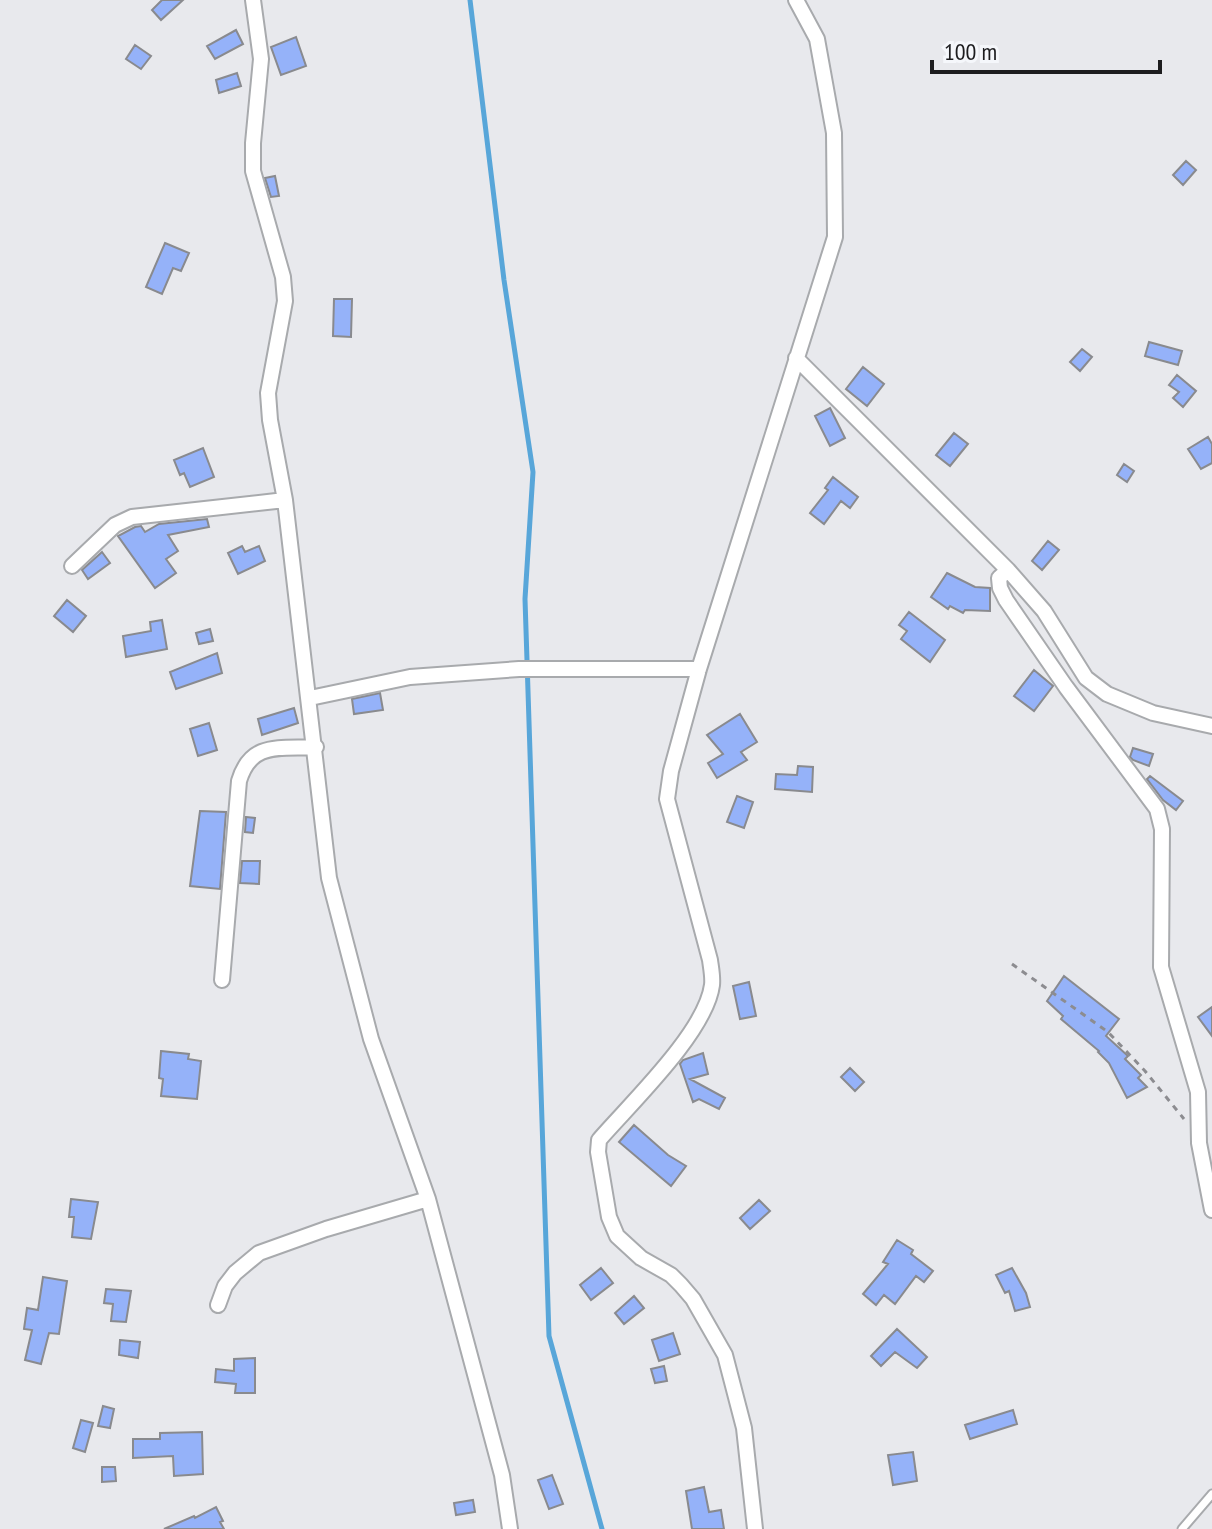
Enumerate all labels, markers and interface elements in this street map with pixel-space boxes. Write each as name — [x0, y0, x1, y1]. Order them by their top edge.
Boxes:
scale bar — [932, 24, 1160, 74]
text: 100 m — [944, 36, 997, 67]

